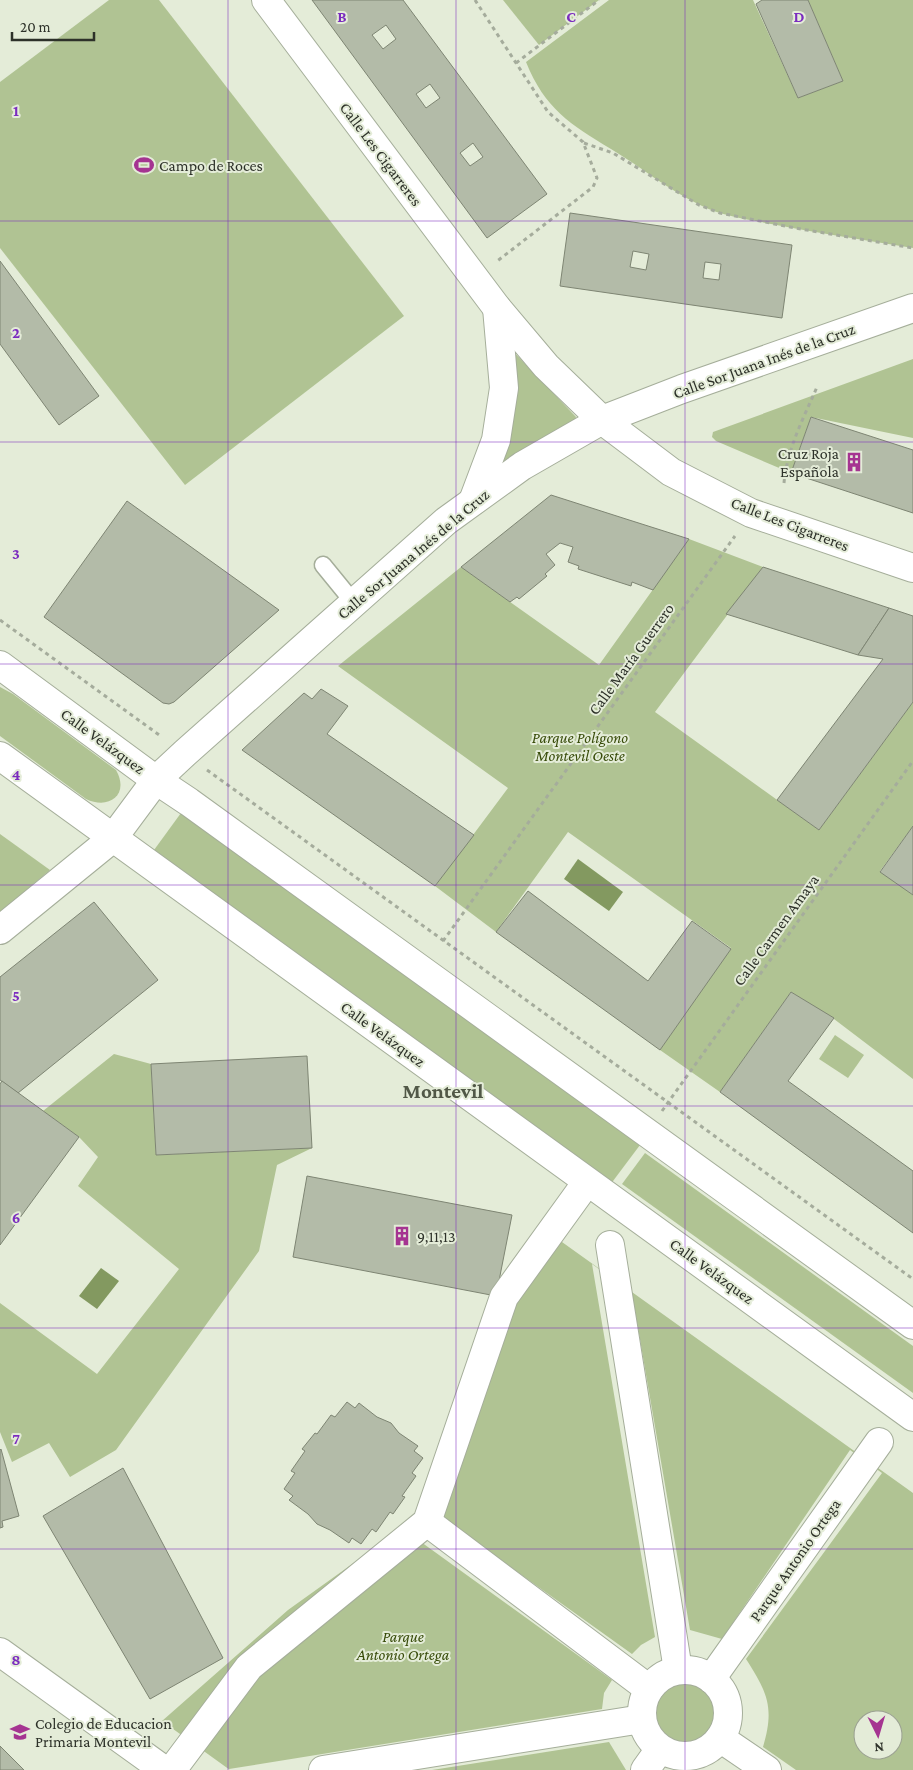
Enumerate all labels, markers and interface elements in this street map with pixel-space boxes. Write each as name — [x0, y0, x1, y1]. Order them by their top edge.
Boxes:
text: B — [337, 8, 347, 25]
text: C — [566, 8, 576, 25]
text: D — [793, 8, 805, 25]
scale bar — [12, 10, 95, 42]
text: 20 m — [20, 19, 51, 35]
street label: Calle Les Cigarreres — [336, 99, 425, 210]
text: 1 — [13, 102, 19, 119]
sports icon: Campo de Roces — [133, 154, 155, 176]
place label: Campo de Roces — [159, 157, 263, 175]
street label: Calle Sor Juana Inés de la Cruz — [671, 320, 858, 403]
text: 2 — [12, 324, 20, 341]
place label: Cruz Roja Española — [778, 445, 840, 481]
building icon: Cruz Roja Española — [843, 451, 865, 473]
street label: Calle Sor Juana Inés de la Cruz — [334, 486, 493, 623]
street label: Calle Les Cigarreres — [728, 494, 851, 555]
text: 3 — [12, 545, 20, 562]
street label: Calle María Guerrero — [585, 600, 677, 718]
street label: Calle Velázquez — [57, 705, 148, 778]
park label: Parque Polígono Montevil Oeste — [532, 729, 628, 764]
text: 4 — [12, 766, 21, 783]
street label: Calle Carmen Amaya — [730, 871, 823, 989]
text: 5 — [12, 987, 20, 1004]
street label: Calle Velázquez — [337, 998, 428, 1071]
district label: Montevil — [403, 1079, 483, 1103]
text: 6 — [12, 1209, 20, 1226]
building icon: 9,11,13 — [391, 1225, 413, 1247]
place label: 9,11,13 — [417, 1228, 456, 1245]
street label: Calle Velázquez — [666, 1235, 757, 1308]
text: 7 — [12, 1430, 20, 1447]
street label: Parque Antonio Ortega — [746, 1495, 845, 1625]
park label: Parque Antonio Ortega — [356, 1628, 450, 1664]
text: 8 — [11, 1651, 21, 1668]
north arrow — [853, 1710, 903, 1760]
place label: Colegio de Educacion Primaria Montevil — [35, 1715, 172, 1750]
school or university icon: Colegio de Educacion Primaria Montevil — [9, 1721, 31, 1743]
text: N — [873, 1740, 885, 1756]

